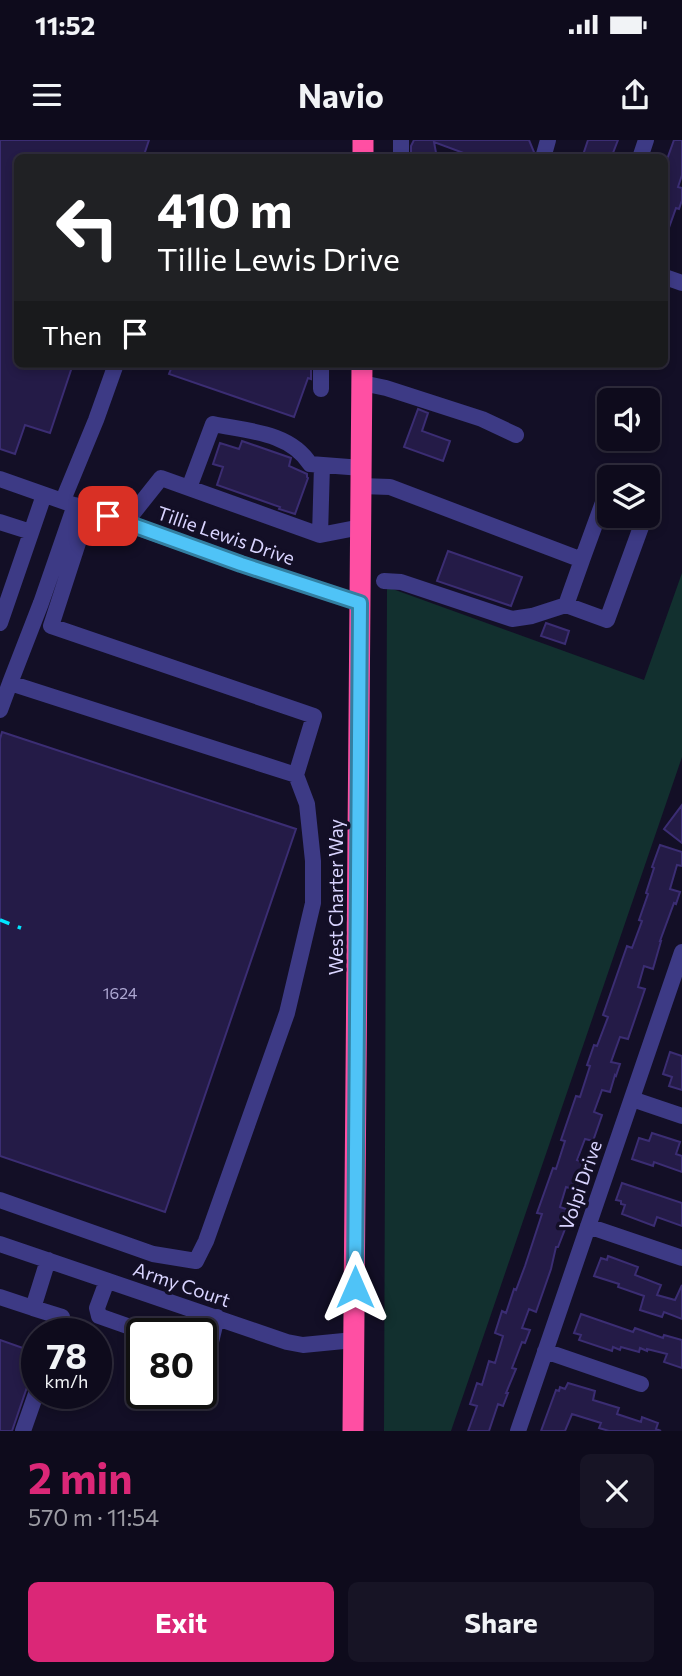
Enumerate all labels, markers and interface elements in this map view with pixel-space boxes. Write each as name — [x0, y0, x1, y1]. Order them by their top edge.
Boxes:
text: 11:52 — [35, 9, 95, 40]
text: Navio — [298, 75, 384, 115]
icon: menu — [28, 76, 66, 114]
icon: share — [616, 76, 654, 114]
text: 410 m — [157, 178, 292, 238]
icon: left — [42, 182, 133, 273]
text: Tillie Lewis Drive — [157, 238, 400, 278]
icon: arrive — [116, 315, 154, 353]
text: Then — [42, 319, 102, 350]
map controls — [597, 388, 660, 528]
button: sound — [597, 388, 660, 451]
button: layers — [597, 465, 660, 528]
pin — [78, 486, 138, 546]
icon: arrive — [89, 497, 127, 535]
street label: Tillie Lewis Drive — [154, 501, 298, 569]
street label: West Charter Way — [324, 819, 347, 975]
house number: 1624 — [103, 983, 138, 1002]
street label: Volpi Drive — [554, 1137, 606, 1233]
position arrow — [318, 1250, 392, 1324]
street label: Army Court — [131, 1257, 234, 1311]
speed limit sign: 80 — [126, 1318, 217, 1409]
text: 78 — [46, 1333, 87, 1376]
text: km/h — [45, 1370, 88, 1392]
text: 2 min — [28, 1451, 133, 1503]
button: close — [580, 1454, 654, 1528]
text: 570 m · 11:54 — [28, 1503, 159, 1531]
button: Exit — [28, 1582, 334, 1662]
button: Share — [348, 1582, 654, 1662]

